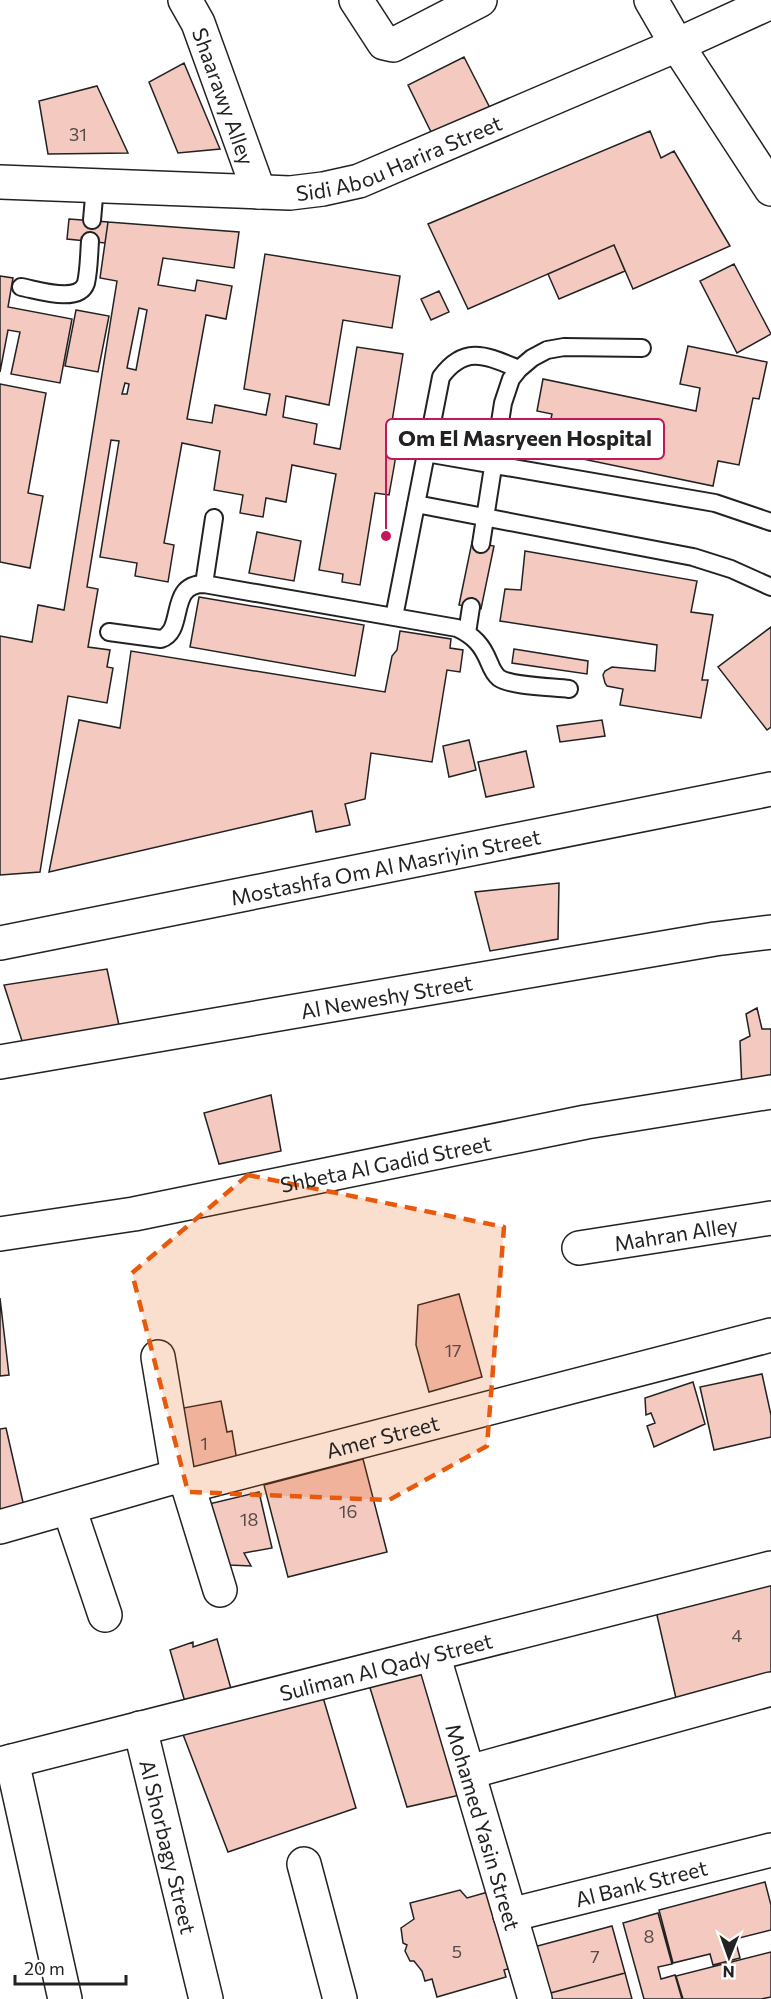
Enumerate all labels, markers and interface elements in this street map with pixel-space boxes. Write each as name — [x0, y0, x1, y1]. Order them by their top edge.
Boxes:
street label: Shaarawy Alley — [188, 24, 261, 168]
street label: Sidi Abou Harira Street — [294, 109, 505, 205]
house number: 31 — [69, 123, 87, 145]
callout: Om El Masryeen Hospital — [386, 419, 664, 459]
text: Om El Masryeen Hospital — [398, 424, 652, 451]
street label: Mostashfa Om Al Masriyin Street — [228, 823, 543, 909]
street label: Al Neweshy Street — [299, 968, 474, 1023]
street label: Shbeta Al Gadid Street — [278, 1129, 493, 1197]
street label: Mahran Alley — [612, 1211, 740, 1255]
house number: 17 — [444, 1339, 462, 1361]
street label: Amer Street — [323, 1409, 441, 1462]
house number: 1 — [200, 1432, 208, 1454]
house number: 16 — [339, 1500, 357, 1522]
house number: 18 — [240, 1508, 258, 1530]
house number: 4 — [732, 1624, 743, 1646]
street label: Suliman Al Qady Street — [277, 1627, 495, 1705]
street label: Mohamed Yasin Street — [442, 1720, 526, 1933]
street label: Al Shorbagy Street — [136, 1757, 202, 1936]
street label: Al Bank Street — [572, 1854, 710, 1911]
house number: 8 — [644, 1925, 655, 1947]
north arrow — [699, 1927, 759, 1987]
house number: 5 — [452, 1940, 462, 1962]
house number: 7 — [590, 1945, 600, 1967]
scale bar — [15, 1948, 126, 1986]
text: 20 m — [24, 1957, 65, 1979]
text: N — [723, 1963, 735, 1982]

